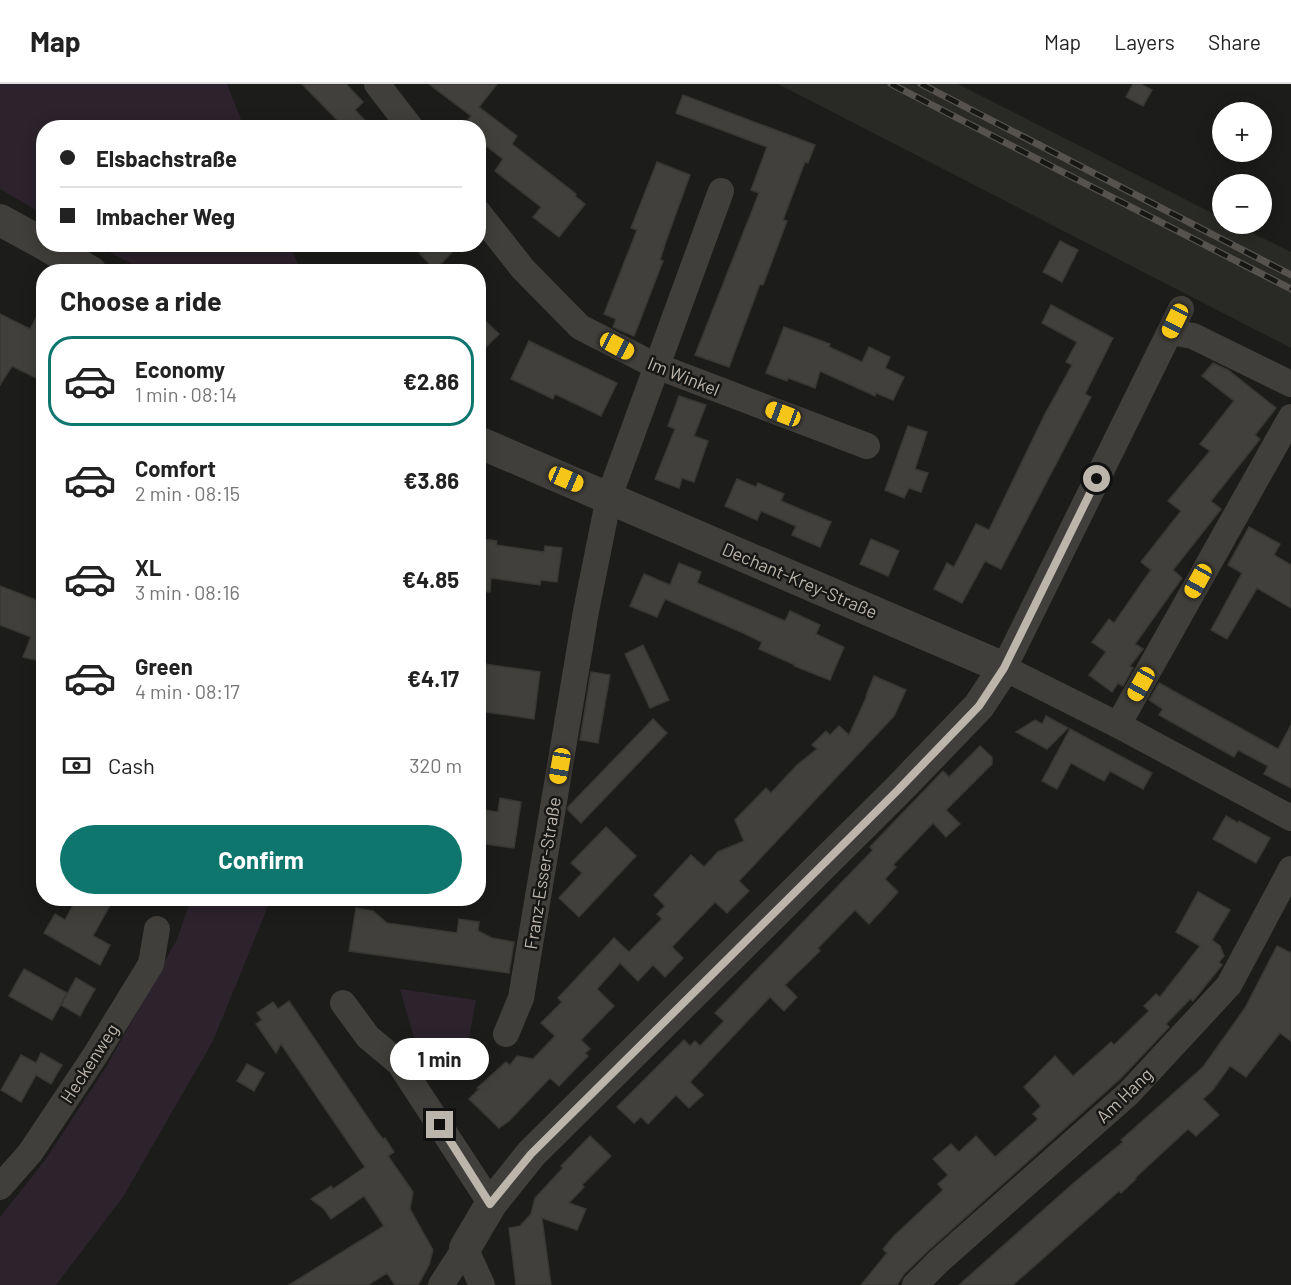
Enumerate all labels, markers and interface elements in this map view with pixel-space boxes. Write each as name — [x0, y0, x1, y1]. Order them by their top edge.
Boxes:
text: Map — [30, 24, 81, 58]
text: Map — [1044, 29, 1081, 54]
text: Layers — [1114, 29, 1175, 54]
text: Share — [1208, 29, 1261, 54]
map controls — [1212, 102, 1272, 234]
button: + — [1212, 102, 1272, 162]
text: Elsbachstraße — [96, 145, 237, 171]
button: − — [1212, 174, 1272, 234]
text: Imbacher Weg — [96, 203, 235, 229]
text: Choose a ride — [60, 284, 222, 316]
car — [1159, 301, 1191, 341]
car — [597, 330, 637, 362]
street label: Im Winkel — [645, 352, 723, 400]
icon: car — [63, 354, 117, 408]
text: Economy — [135, 356, 225, 382]
text: €2.86 — [403, 368, 459, 394]
text: 1 min · 08:14 — [135, 382, 237, 406]
car — [763, 399, 803, 429]
icon: car — [63, 453, 117, 507]
text: Comfort — [135, 455, 216, 481]
car — [546, 464, 586, 494]
route start — [1083, 465, 1110, 492]
text: €3.86 — [404, 467, 459, 493]
text: 2 min · 08:15 — [135, 481, 240, 505]
street label: Dechant-Krey-Straße — [719, 537, 881, 623]
icon: car — [63, 552, 117, 606]
text: XL — [135, 554, 161, 580]
car — [1181, 561, 1215, 601]
text: €4.85 — [402, 566, 459, 592]
text: 3 min · 08:16 — [135, 580, 240, 604]
icon: car — [63, 651, 117, 705]
text: Green — [135, 653, 193, 679]
car — [1124, 664, 1158, 704]
text: €4.17 — [407, 665, 459, 691]
text: 4 min · 08:17 — [135, 679, 240, 703]
car — [548, 747, 572, 785]
icon: cash — [60, 749, 93, 782]
text: Cash — [108, 752, 155, 778]
text: 320 m — [409, 753, 462, 777]
street label: Franz-Esser-Straße — [519, 795, 565, 951]
button: Confirm — [60, 825, 462, 894]
street label: Heckenweg — [55, 1019, 123, 1107]
callout: 1 min — [390, 1038, 490, 1080]
text: 1 min — [418, 1047, 461, 1071]
street label: Am Hang — [1091, 1063, 1157, 1127]
route end — [426, 1111, 453, 1138]

